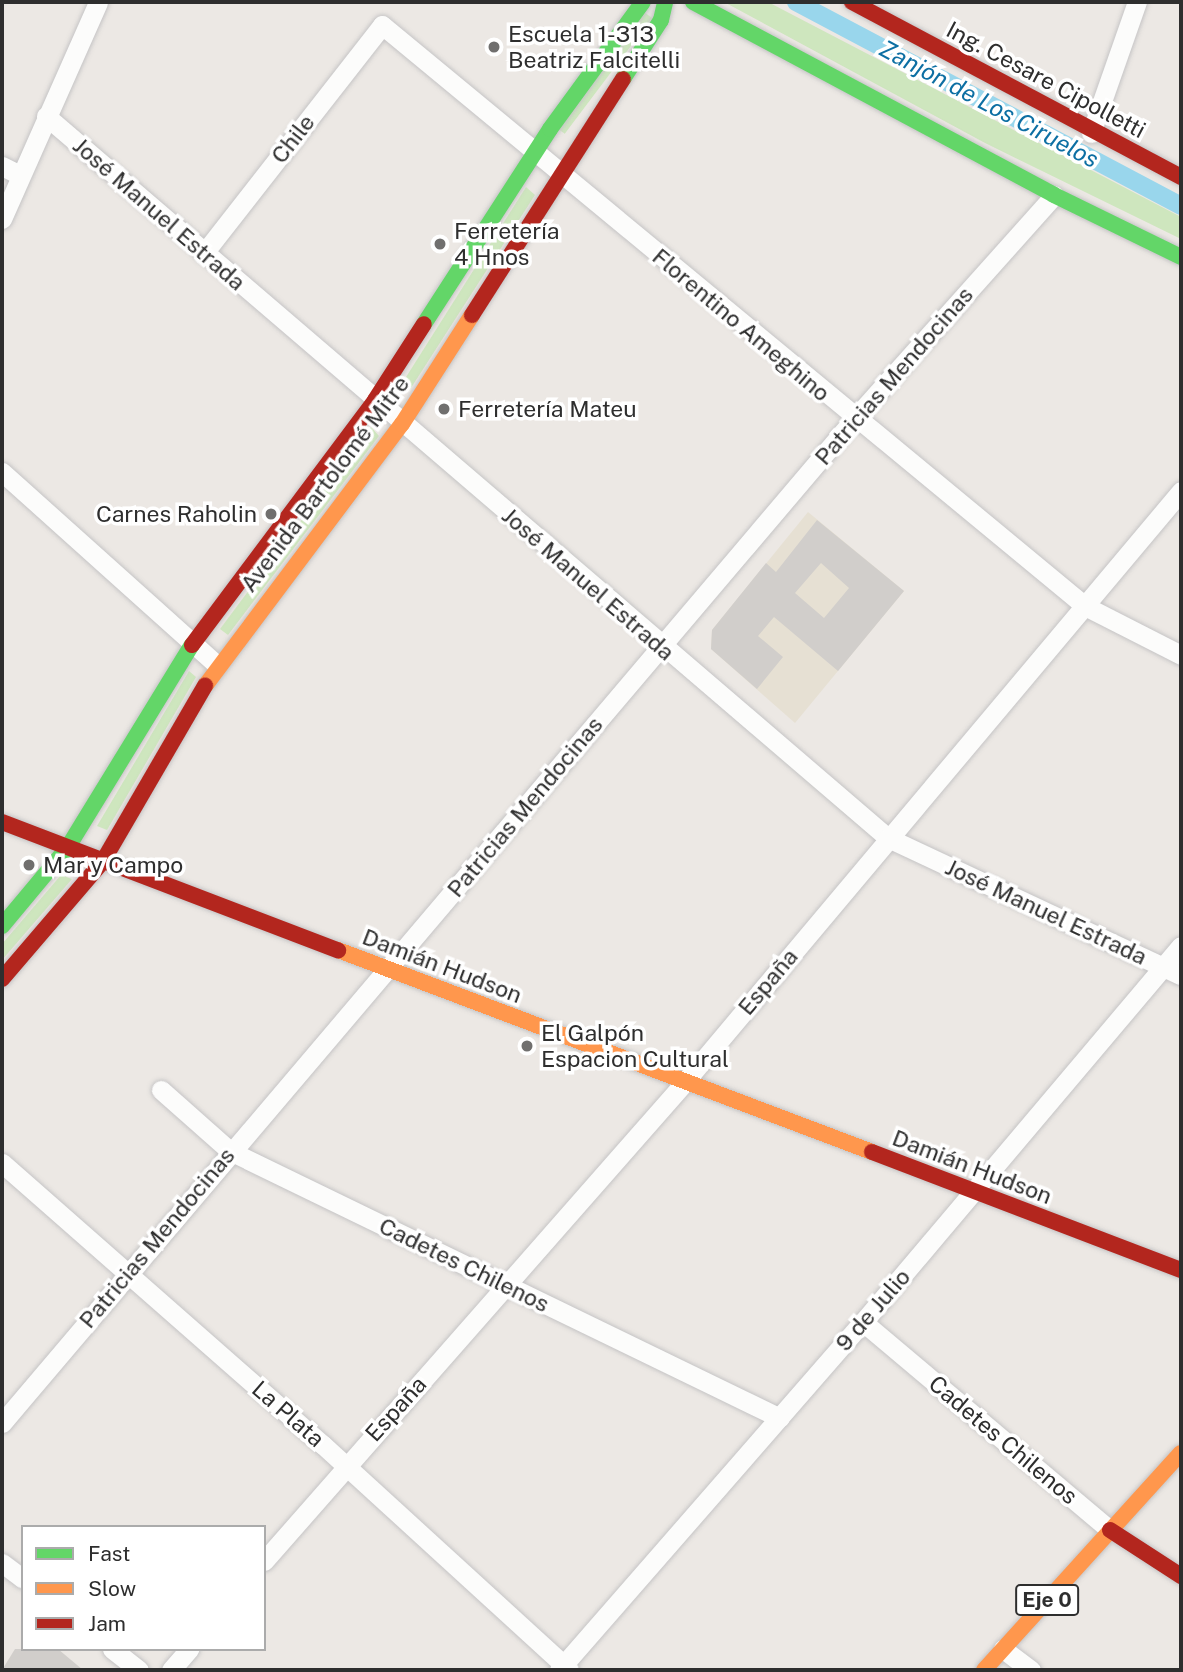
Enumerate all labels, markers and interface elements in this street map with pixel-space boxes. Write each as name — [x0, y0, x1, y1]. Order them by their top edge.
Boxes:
street label: Ing. Cesare Cipolletti — [942, 16, 1150, 144]
place label: Escuela 1-313 Beatriz Falcitelli — [508, 20, 680, 74]
water label: Zanjón de Los Ciruelos — [874, 34, 1104, 174]
marker: Escuela 1-313 Beatriz Falcitelli — [486, 39, 502, 55]
street label: Chile — [265, 109, 321, 169]
street label: José Manuel Estrada — [67, 132, 251, 296]
place label: Ferretería 4 Hnos — [454, 217, 560, 271]
marker: Ferretería 4 Hnos — [432, 236, 448, 252]
street label: Florentino Ameghino — [647, 243, 835, 407]
street label: Patricias Mendocinas — [809, 281, 979, 471]
street label: Avenida Bartolomé Mitre — [235, 370, 415, 598]
place label: Ferretería Mateu — [458, 395, 637, 423]
marker: Ferretería Mateu — [436, 401, 452, 417]
place label: Carnes Raholin — [96, 500, 257, 528]
street label: José Manuel Estrada — [496, 502, 680, 666]
marker: Carnes Raholin — [263, 506, 279, 522]
street label: Patricias Mendocinas — [441, 711, 609, 903]
place label: Mar y Campo — [43, 851, 183, 879]
street label: José Manuel Estrada — [941, 853, 1151, 971]
marker: Mar y Campo — [21, 857, 37, 873]
street label: Damián Hudson — [358, 923, 526, 1009]
street label: España — [732, 943, 804, 1021]
place label: El Galpón Espacion Cultural — [541, 1019, 729, 1073]
marker: El Galpón Espacion Cultural — [519, 1038, 535, 1054]
street label: Damián Hudson — [888, 1124, 1056, 1210]
street label: Patricias Mendocinas — [73, 1142, 241, 1334]
street label: Cadetes Chilenos — [375, 1212, 553, 1318]
street label: 9 de Julio — [830, 1263, 916, 1357]
street label: Cadetes Chilenos — [923, 1370, 1083, 1510]
street label: España — [360, 1371, 432, 1447]
street label: La Plata — [246, 1375, 330, 1453]
legend — [21, 1525, 266, 1651]
text: Fast — [88, 1541, 130, 1566]
text: Slow — [88, 1576, 136, 1601]
road number: Eje 0 — [1014, 1582, 1080, 1618]
text: Jam — [88, 1611, 126, 1636]

